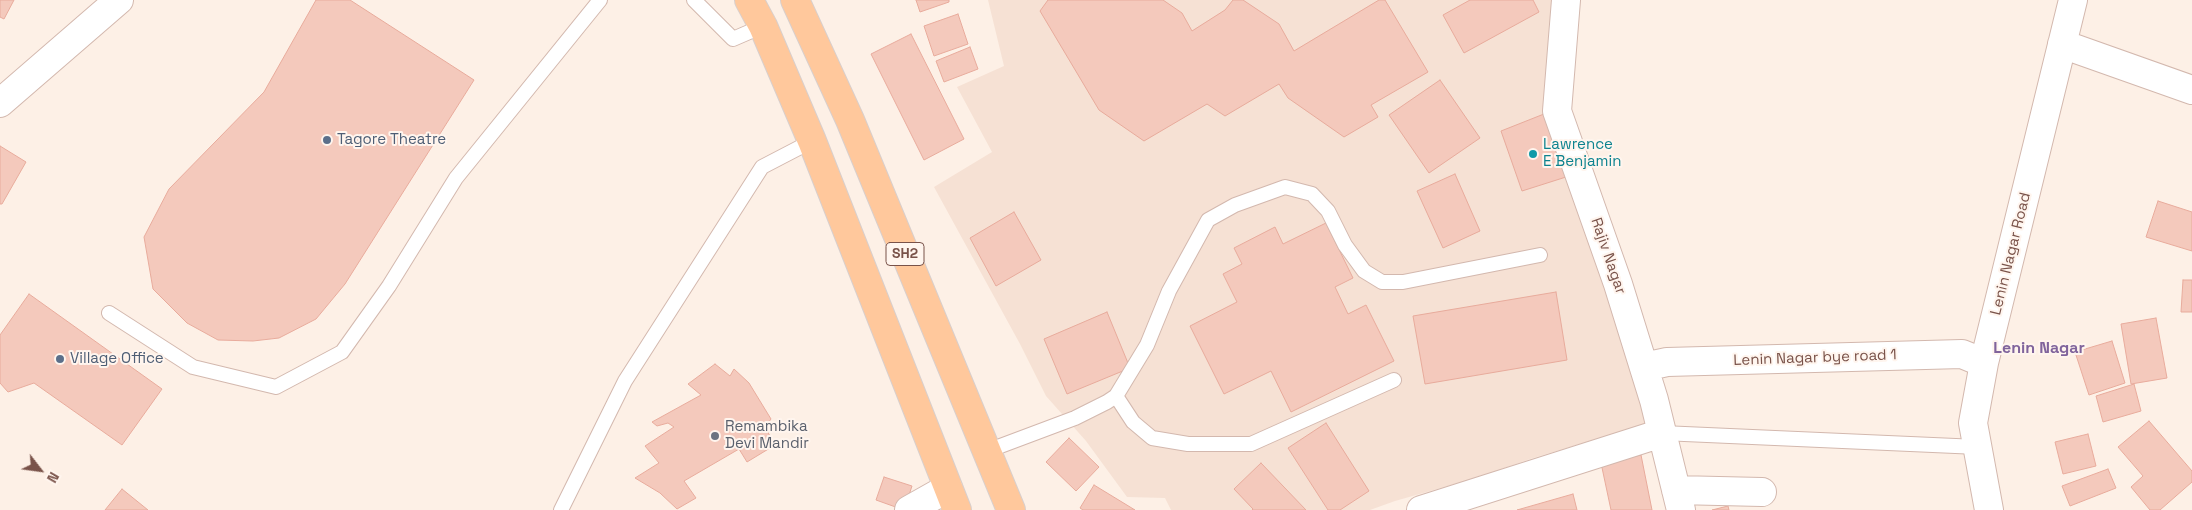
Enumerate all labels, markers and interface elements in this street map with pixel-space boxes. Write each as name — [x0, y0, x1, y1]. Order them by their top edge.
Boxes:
place label: Tagore Theatre — [337, 131, 446, 149]
marker: Tagore Theatre — [321, 134, 333, 146]
place label: Lawrence E Benjamin — [1543, 136, 1621, 171]
marker: Lawrence E Benjamin — [1527, 148, 1539, 160]
street label: Lenin Nagar Road — [1987, 191, 2035, 317]
street label: Rajiv Nagar — [1587, 215, 1629, 297]
road number: SH2 — [886, 242, 924, 266]
district label: Lenin Nagar — [1993, 339, 2085, 359]
street label: Lenin Nagar bye road 1 — [1733, 346, 1897, 370]
place label: Village Office — [70, 350, 164, 368]
marker: Village Office — [54, 353, 66, 365]
place label: Remambika Devi Mandir — [725, 418, 809, 453]
marker: Remambika Devi Mandir — [709, 430, 721, 442]
north arrow — [15, 445, 65, 495]
text: N — [43, 469, 63, 486]

